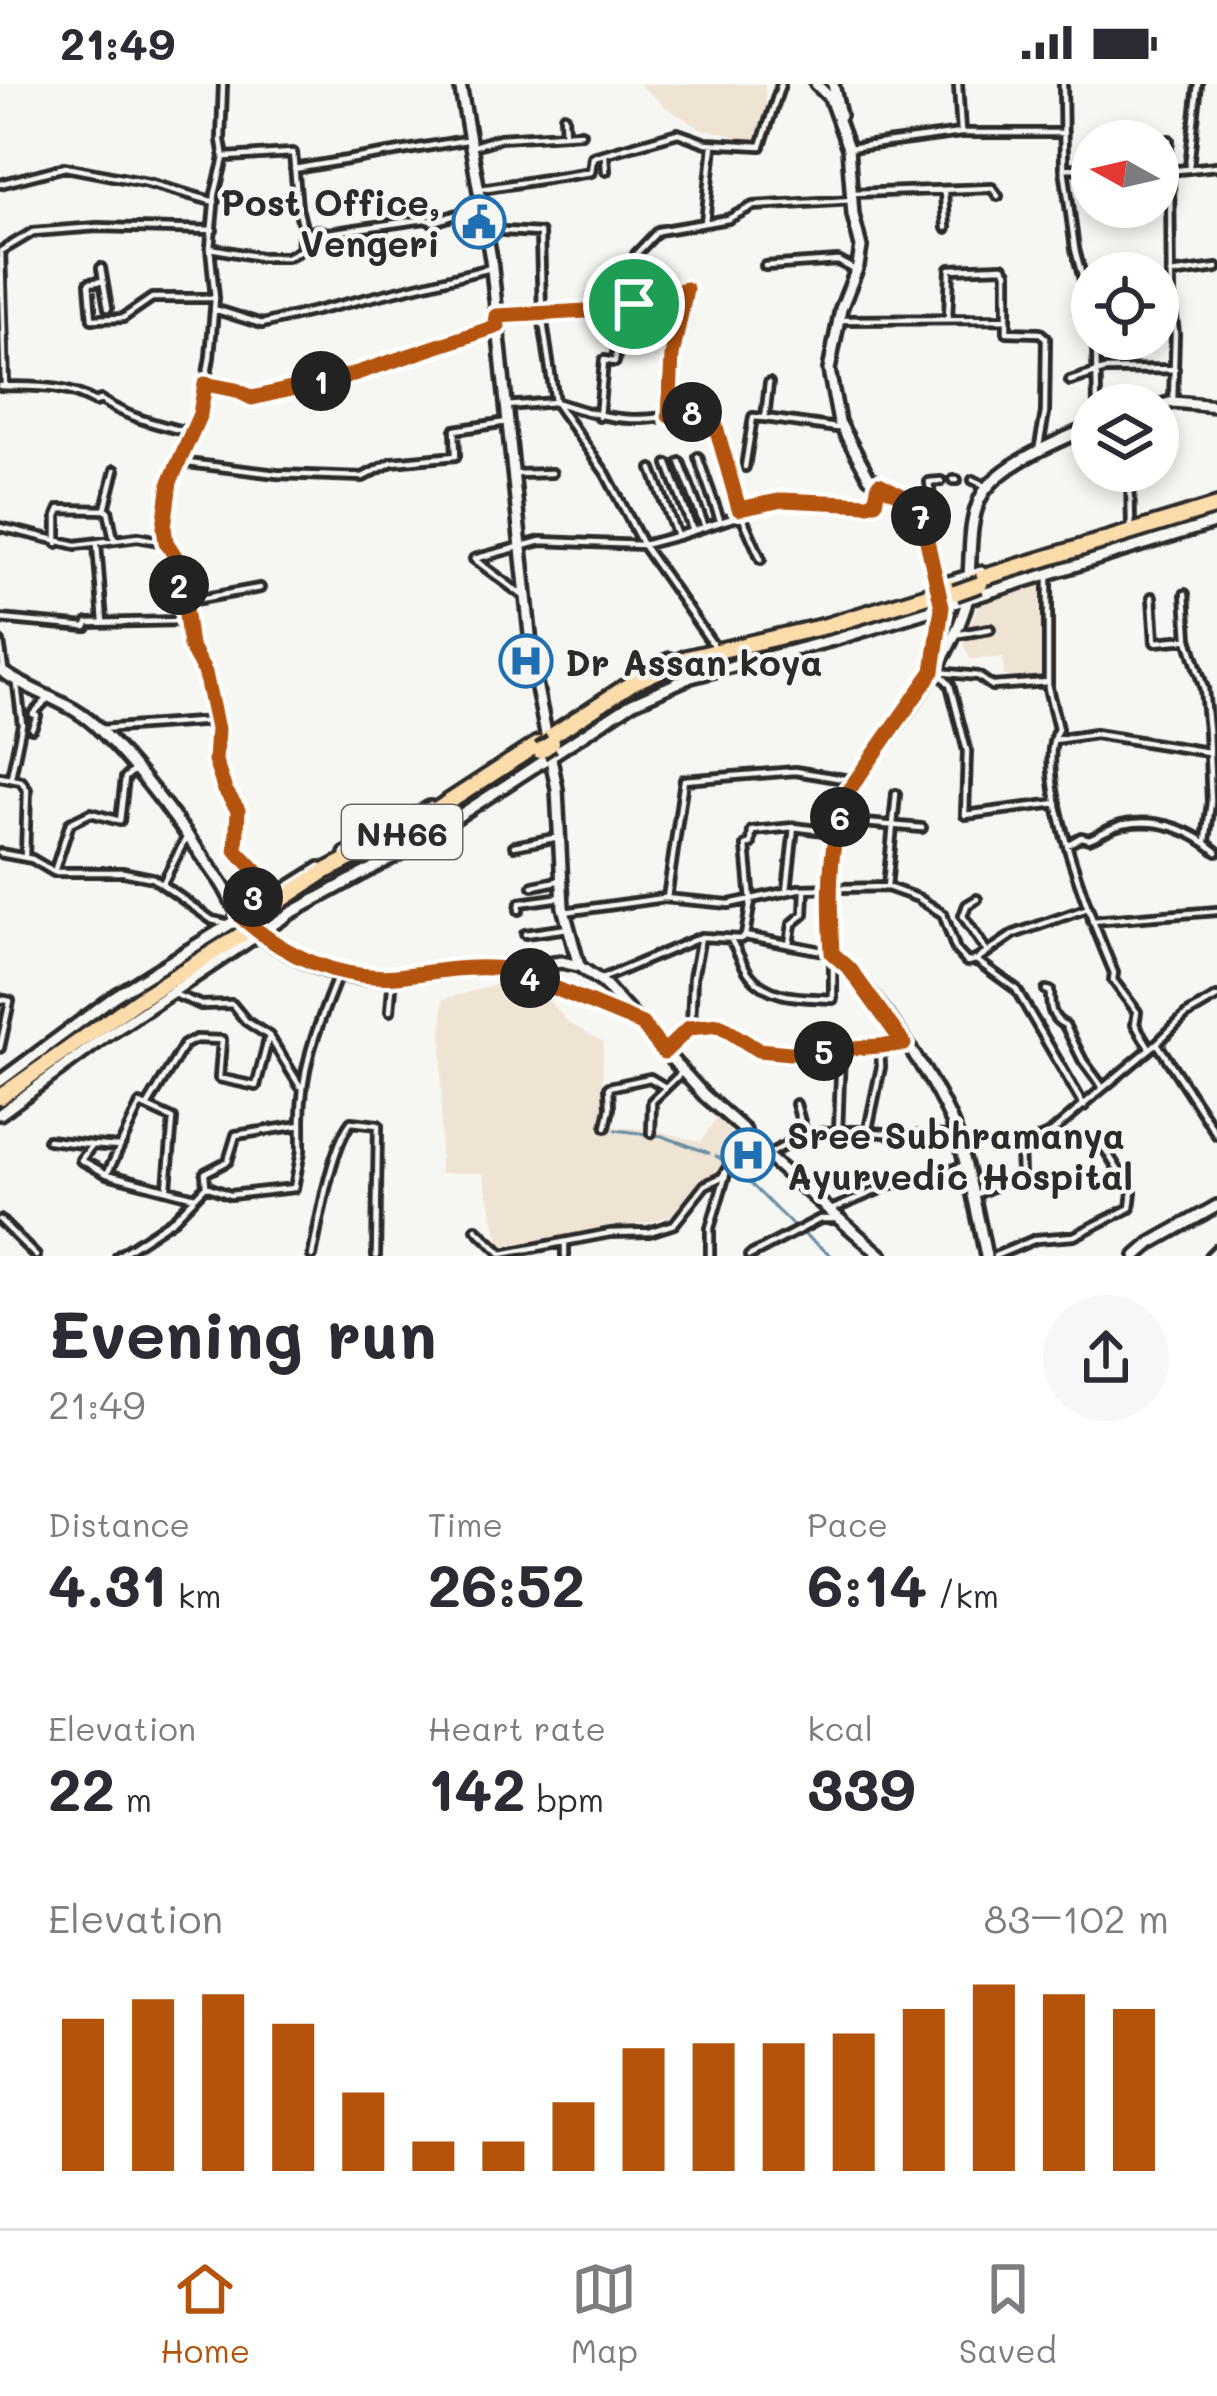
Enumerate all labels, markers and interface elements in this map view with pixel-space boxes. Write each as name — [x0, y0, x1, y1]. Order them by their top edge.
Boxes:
text: 21:49 — [60, 13, 175, 71]
north arrow — [1071, 120, 1179, 228]
map controls — [1071, 120, 1179, 492]
place label: Post Office, Vengeri — [220, 178, 440, 266]
public building icon: Post Office, Vengeri — [451, 194, 507, 250]
button: locate — [1071, 252, 1179, 360]
pin — [583, 253, 685, 355]
icon: arrive — [601, 271, 667, 337]
pin: 1 — [291, 351, 351, 411]
text: 1 — [314, 359, 328, 402]
pin: 8 — [662, 382, 722, 442]
button: layers — [1071, 384, 1179, 492]
text: 8 — [682, 390, 702, 433]
pin: 7 — [891, 486, 951, 546]
text: 7 — [912, 494, 930, 537]
pin: 2 — [149, 555, 209, 615]
text: 2 — [170, 563, 188, 606]
hospital icon: Dr Assan koya — [498, 633, 554, 689]
place label: Dr Assan koya — [565, 638, 823, 686]
pin: 6 — [810, 787, 870, 847]
text: 6 — [830, 795, 850, 838]
road number: NH66 — [342, 805, 462, 859]
pin: 3 — [223, 867, 283, 927]
text: 3 — [243, 875, 263, 918]
pin: 4 — [500, 948, 560, 1008]
text: 4 — [520, 956, 540, 999]
pin: 5 — [794, 1021, 854, 1081]
text: 5 — [814, 1029, 834, 1072]
place label: Sree Subhramanya Ayurvedic Hospital — [787, 1111, 1133, 1200]
hospital icon: Sree Subhramanya Ayurvedic Hospital — [720, 1127, 776, 1183]
text: Evening run — [48, 1290, 437, 1376]
button: share — [1043, 1295, 1169, 1421]
text: 21:49 — [48, 1378, 145, 1429]
text: Distance — [48, 1502, 190, 1545]
text: Time — [428, 1502, 503, 1545]
text: Pace — [807, 1502, 888, 1545]
text: 4.31 — [48, 1545, 167, 1623]
text: 26:52 — [428, 1545, 585, 1623]
text: 6:14 — [807, 1545, 927, 1623]
text: km — [167, 1573, 222, 1616]
text: /km — [927, 1573, 999, 1616]
text: Elevation — [48, 1706, 196, 1749]
text: Heart rate — [428, 1706, 606, 1749]
text: kcal — [807, 1706, 873, 1749]
text: 22 — [48, 1749, 115, 1827]
text: 142 — [428, 1749, 526, 1827]
text: 339 — [807, 1749, 915, 1827]
text: m — [115, 1777, 152, 1820]
text: bpm — [526, 1777, 604, 1820]
text: Elevation — [48, 1892, 223, 1943]
text: 83–102 m — [984, 1892, 1169, 1943]
tab: Home — [160, 2256, 250, 2371]
tab: Map — [571, 2256, 638, 2371]
tab: Saved — [959, 2256, 1057, 2371]

